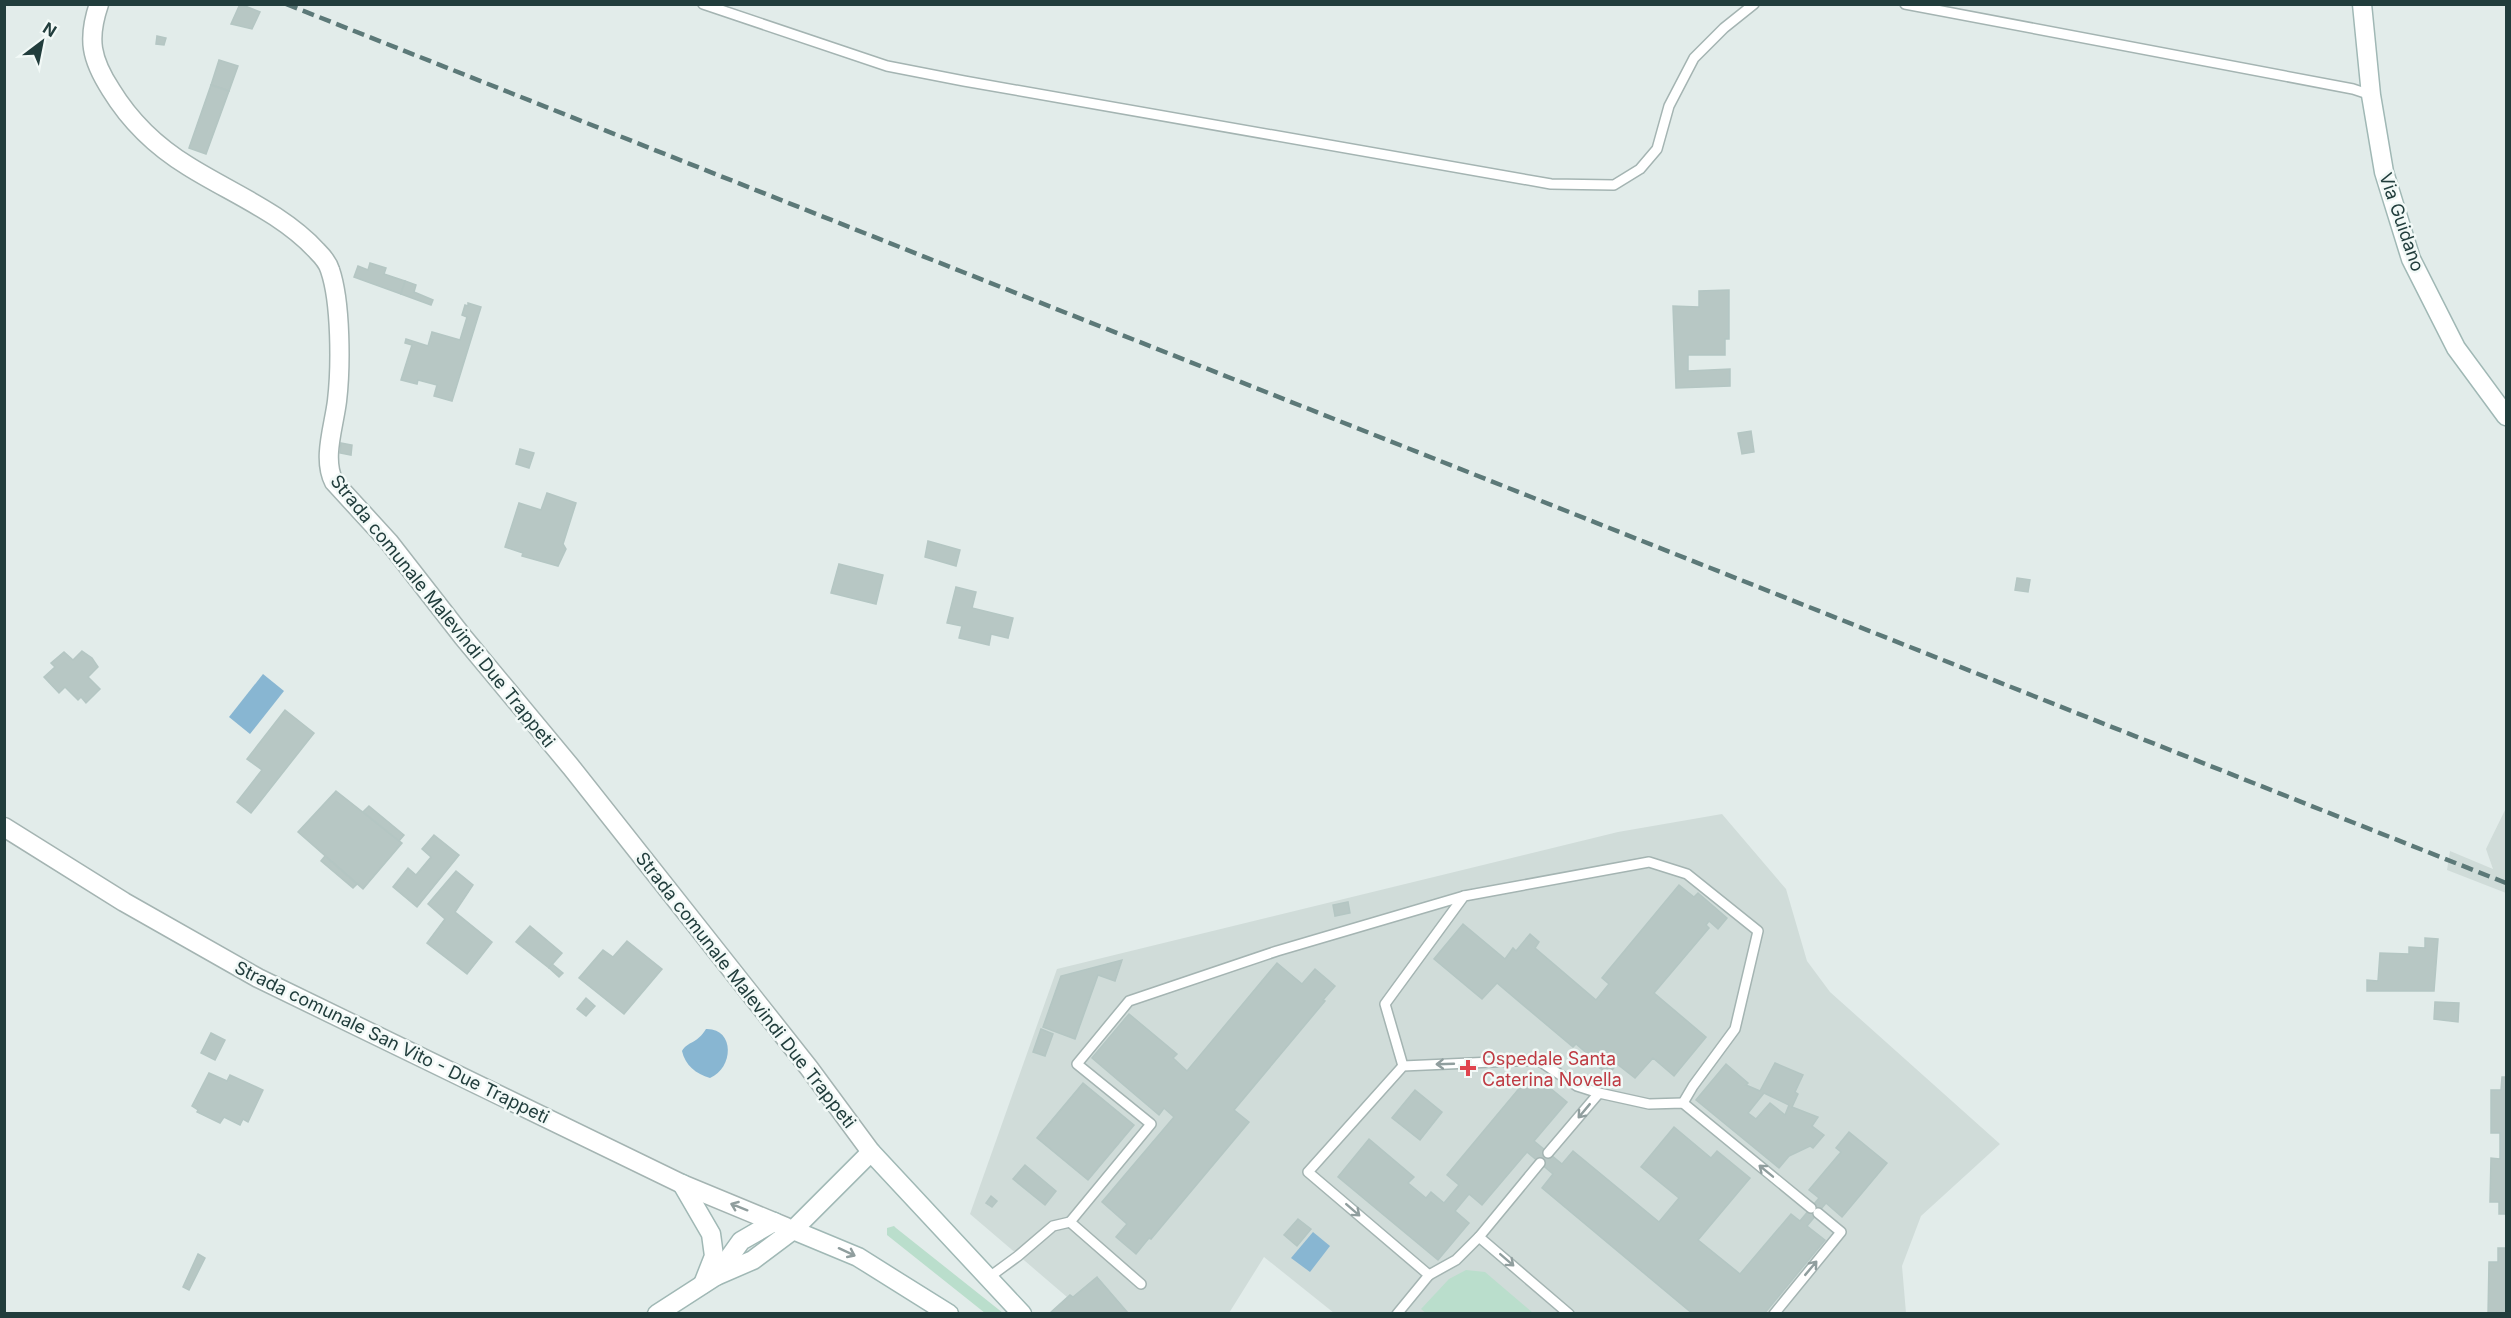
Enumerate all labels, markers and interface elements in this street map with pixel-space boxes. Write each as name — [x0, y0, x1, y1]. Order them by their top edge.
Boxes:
north arrow — [12, 12, 72, 72]
text: N — [39, 18, 60, 41]
street label: Via Guidano — [2375, 170, 2429, 274]
street label: Strada comunale Malevindi Due Trappeti — [326, 471, 560, 751]
street label: Strada comunale Malevindi Due Trappeti — [632, 848, 860, 1132]
street label: Strada comunale San Vito - Due Trappeti — [231, 956, 553, 1128]
place label: Ospedale Santa Caterina Novella — [1482, 1048, 1622, 1090]
one-way arrow — [1435, 1059, 1455, 1070]
marker: Ospedale Santa Caterina Novella — [1459, 1059, 1477, 1077]
one-way arrow — [1577, 1103, 1590, 1119]
one-way arrow — [1758, 1164, 1774, 1177]
one-way arrow — [730, 1201, 749, 1212]
one-way arrow — [1345, 1204, 1361, 1217]
one-way arrow — [837, 1247, 855, 1259]
one-way arrow — [1499, 1254, 1515, 1267]
one-way arrow — [1805, 1261, 1818, 1277]

